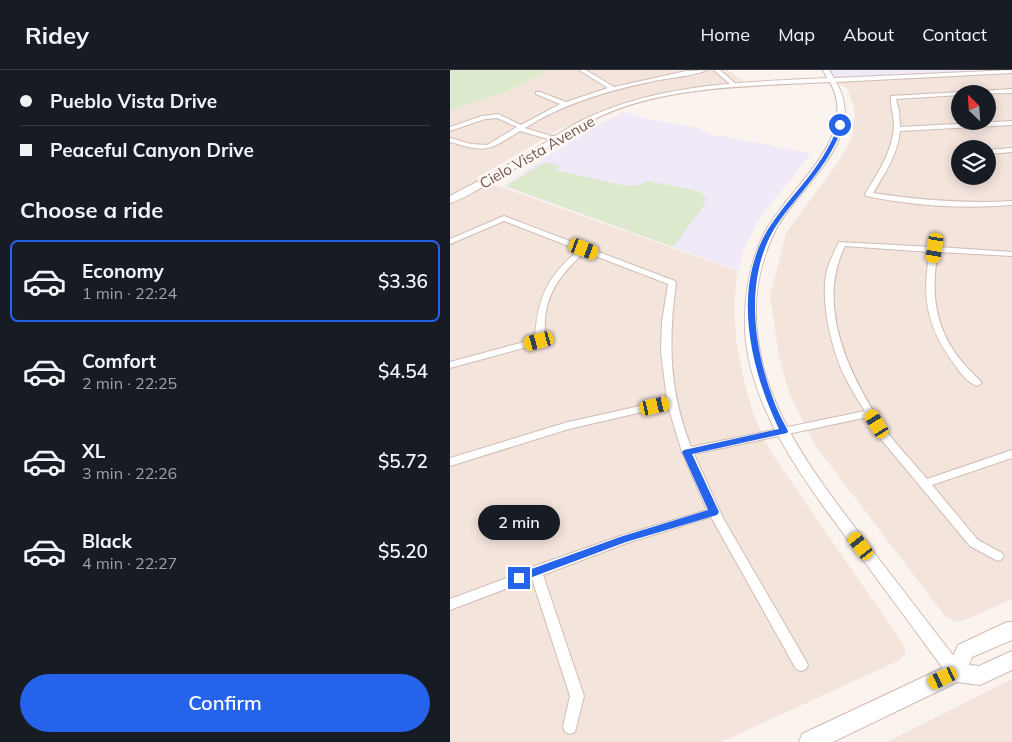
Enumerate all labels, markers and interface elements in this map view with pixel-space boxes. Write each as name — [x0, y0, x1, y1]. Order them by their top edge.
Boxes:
text: Ridey — [25, 20, 89, 50]
text: Home — [700, 23, 750, 46]
text: Map — [778, 23, 815, 46]
text: About — [843, 23, 894, 46]
text: Contact — [922, 23, 987, 46]
north arrow — [951, 85, 996, 130]
map controls — [951, 85, 996, 185]
text: Pueblo Vista Drive — [50, 89, 217, 113]
street label: Cielo Vista Avenue — [476, 111, 598, 193]
route start — [829, 114, 851, 136]
text: Peaceful Canyon Drive — [50, 138, 254, 162]
button: layers — [951, 140, 996, 185]
text: Choose a ride — [20, 196, 163, 224]
car — [925, 232, 944, 264]
car — [567, 237, 600, 261]
icon: car — [22, 259, 67, 304]
text: Economy — [82, 259, 164, 283]
text: $3.36 — [378, 269, 428, 293]
text: 1 min · 22:24 — [82, 283, 177, 303]
car — [522, 330, 555, 352]
icon: car — [22, 349, 67, 394]
text: Comfort — [82, 349, 156, 373]
text: $4.54 — [378, 359, 428, 383]
text: 2 min · 22:25 — [82, 373, 177, 393]
car — [638, 395, 671, 417]
car — [862, 407, 891, 441]
icon: car — [22, 439, 67, 484]
text: XL — [82, 439, 105, 463]
text: $5.72 — [378, 449, 428, 473]
text: 3 min · 22:26 — [82, 463, 177, 483]
callout: 2 min — [478, 506, 560, 540]
text: 2 min — [498, 512, 540, 532]
icon: car — [22, 529, 67, 574]
text: Black — [82, 529, 132, 553]
car — [845, 530, 876, 562]
text: $5.20 — [378, 539, 428, 563]
text: 4 min · 22:27 — [82, 553, 177, 573]
route end — [508, 567, 530, 589]
car — [926, 665, 959, 691]
button: Confirm — [20, 674, 430, 732]

